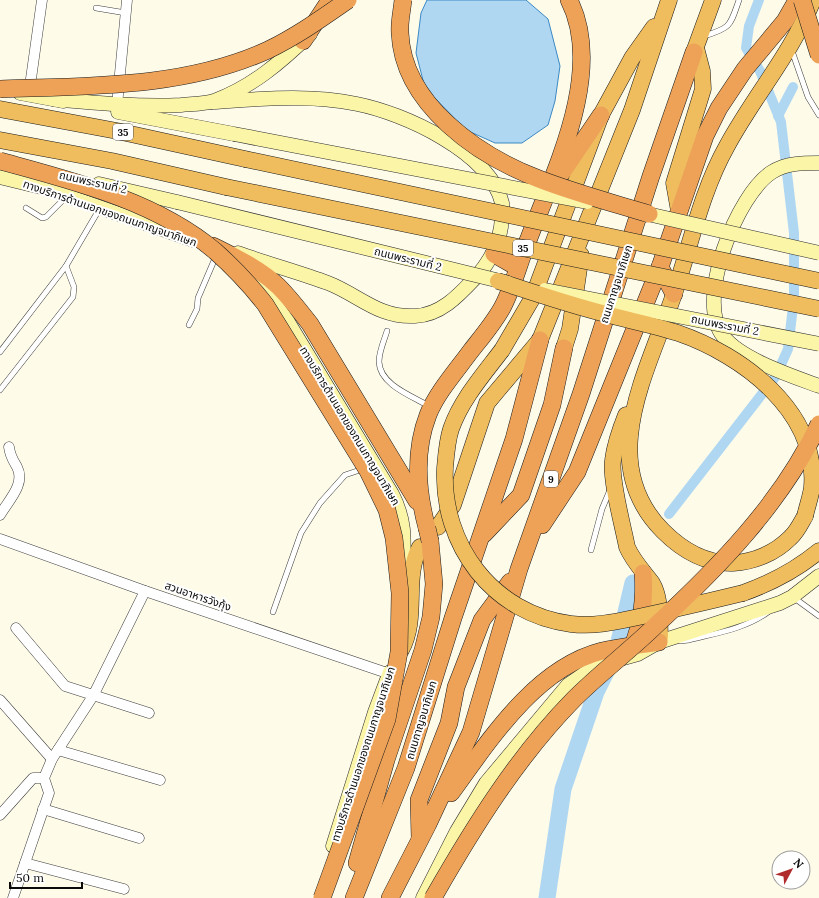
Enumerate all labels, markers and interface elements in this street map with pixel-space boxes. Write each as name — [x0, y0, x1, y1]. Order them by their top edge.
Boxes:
road number: 35 — [113, 124, 133, 140]
street label: ถนนพระรามที่ 2 — [58, 166, 128, 197]
street label: ทางบริการด้านนอกของถนนกาญจนาภิเษก — [21, 177, 199, 249]
road number: 35 — [513, 240, 533, 256]
street label: ถนนพระรามที่ 2 — [373, 243, 443, 274]
street label: ถนนกาญจนาภิเษก — [597, 243, 635, 325]
street label: ถนนพระรามที่ 2 — [690, 311, 760, 338]
street label: ทางบริการด้านนอกของถนนกาญจนาภิเษก — [297, 344, 403, 508]
road number: 9 — [544, 471, 558, 487]
street label: สวนอาหารวังกุ้ง — [163, 578, 233, 614]
street label: ทางบริการด้านนอกของถนนกาญจนาภิเษก — [328, 665, 398, 843]
street label: ถนนกาญจนาภิเษก — [402, 679, 440, 761]
north arrow — [771, 850, 811, 890]
text: N — [790, 856, 807, 872]
scale bar — [10, 864, 82, 890]
text: 50 m — [16, 870, 44, 885]

